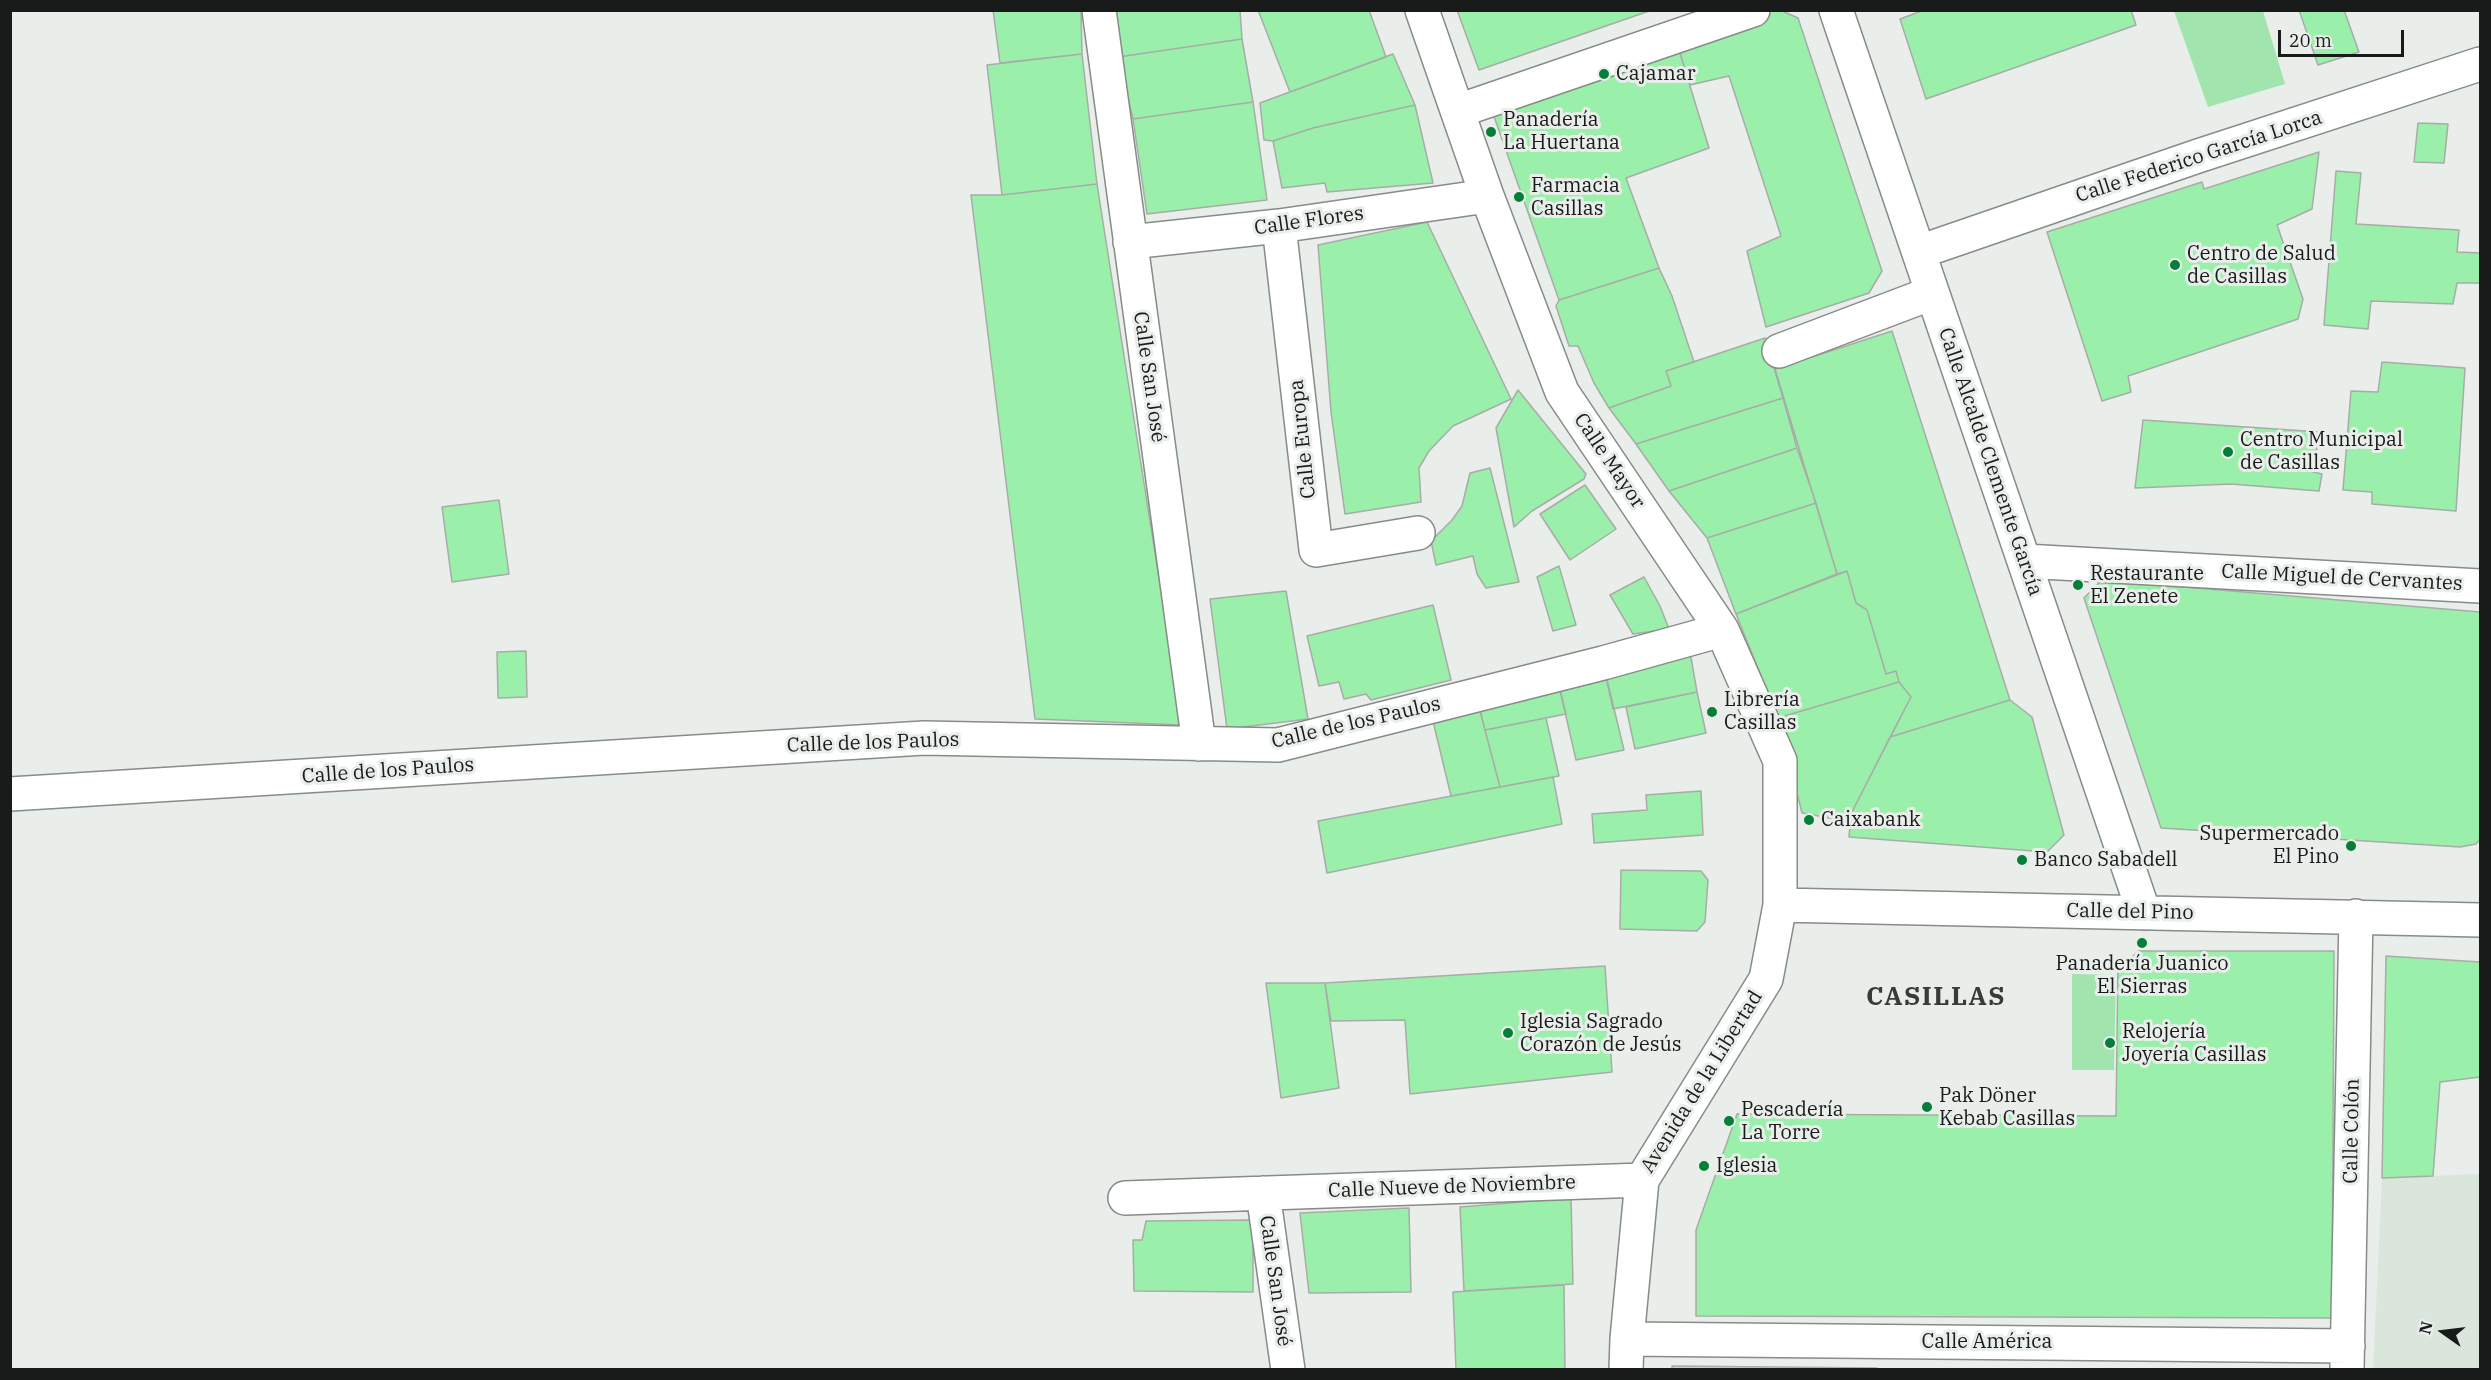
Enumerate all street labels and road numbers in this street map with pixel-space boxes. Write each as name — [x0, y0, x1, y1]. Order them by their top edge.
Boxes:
street label: Calle Federico García Lorca — [2073, 106, 2325, 208]
street label: Calle Flores — [1253, 201, 1365, 241]
street label: Calle San José — [1128, 310, 1170, 444]
street label: Calle Alcalde Clemente García — [1933, 325, 2047, 599]
street label: Calle Europa — [1285, 378, 1321, 500]
street label: Calle Mayor — [1568, 409, 1650, 513]
street label: Calle Miguel de Cervantes — [2221, 560, 2463, 596]
street label: Calle de los Paulos — [1269, 692, 1443, 754]
street label: Calle de los Paulos — [786, 728, 960, 758]
street label: Calle de los Paulos — [301, 753, 475, 789]
street label: Calle del Pino — [2066, 899, 2194, 925]
street label: Avenida de la Libertad — [1636, 986, 1768, 1178]
street label: Calle Colón — [2339, 1078, 2365, 1184]
street label: Calle Nueve de Noviembre — [1328, 1171, 1576, 1203]
street label: Calle San José — [1254, 1214, 1296, 1348]
street label: Calle América — [1922, 1330, 2052, 1354]

